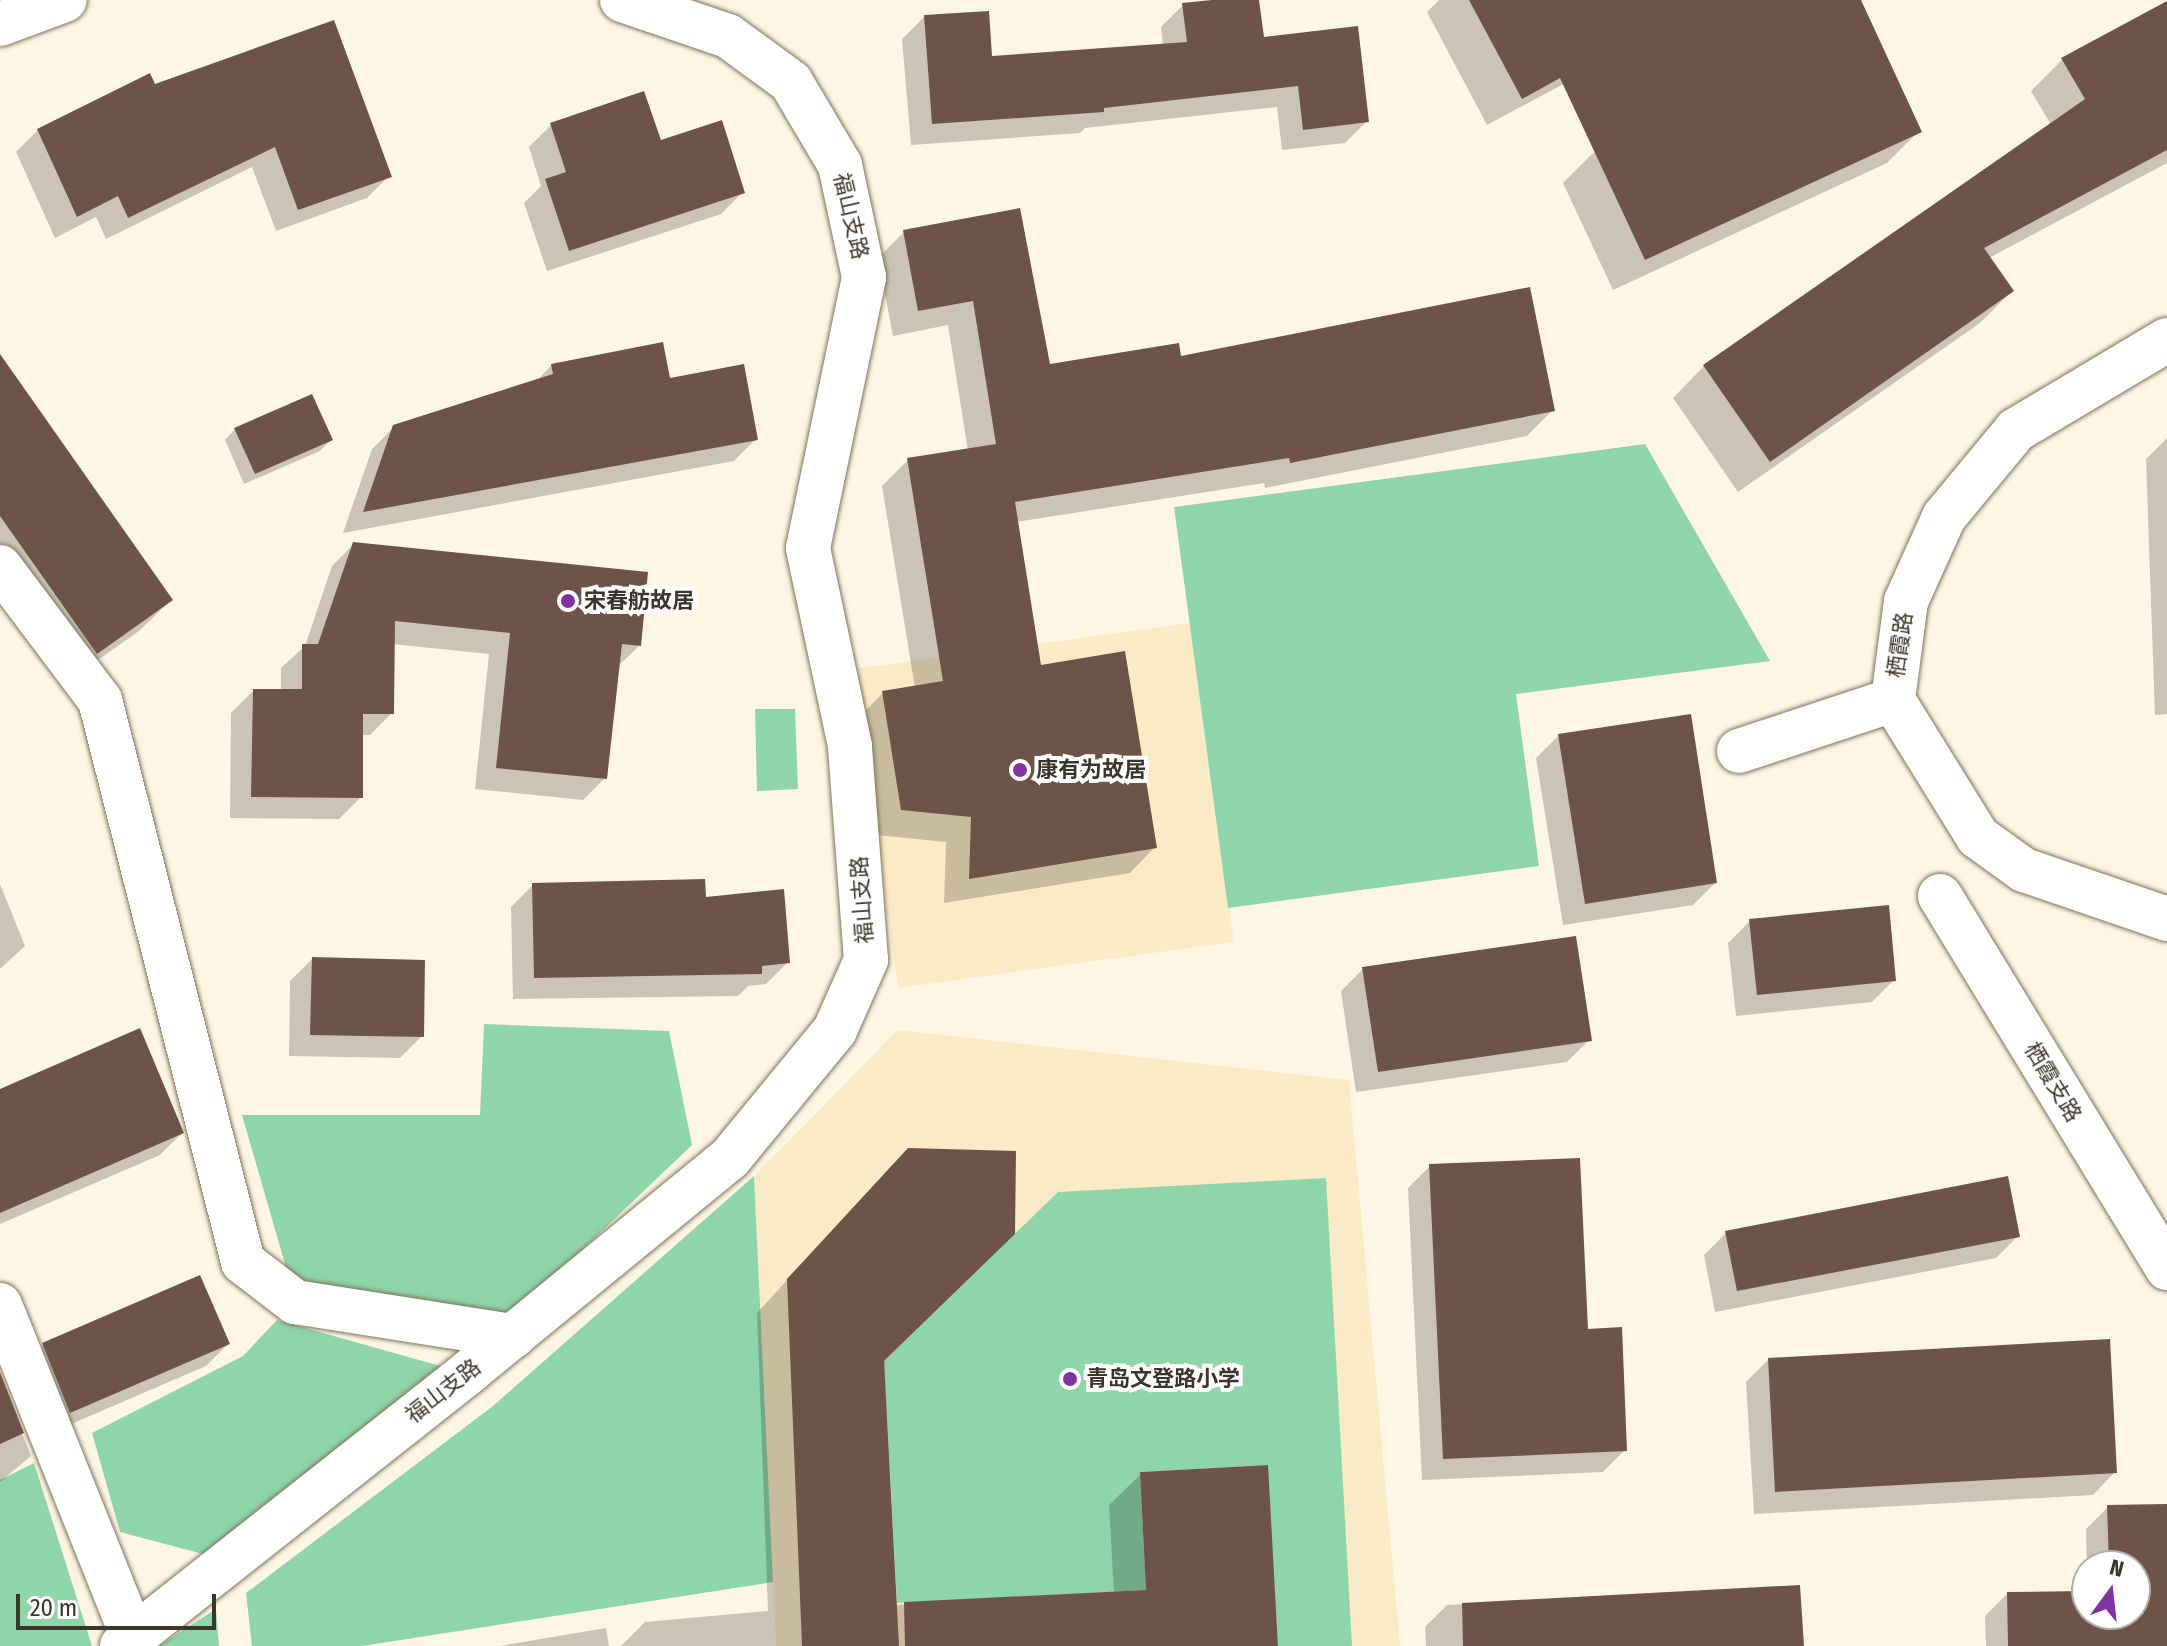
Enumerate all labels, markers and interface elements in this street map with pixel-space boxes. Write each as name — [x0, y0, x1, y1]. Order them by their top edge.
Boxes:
street label: 福山支路 — [828, 170, 874, 262]
place label: 宋春舫故居 — [584, 588, 694, 614]
marker: 宋春舫故居 — [559, 592, 577, 610]
street label: 栖霞路 — [1882, 610, 1918, 680]
place label: 康有为故居 — [1036, 757, 1146, 783]
marker: 康有为故居 — [1011, 761, 1029, 779]
street label: 福山支路 — [846, 855, 878, 945]
street label: 栖霞支路 — [2019, 1037, 2087, 1127]
street label: 福山支路 — [400, 1354, 486, 1428]
place label: 青岛文登路小学 — [1086, 1366, 1240, 1392]
marker: 青岛文登路小学 — [1061, 1370, 1079, 1388]
north arrow — [2071, 1550, 2151, 1630]
text: N — [2107, 1554, 2127, 1583]
scale bar — [20, 1578, 220, 1628]
text: 20 m — [30, 1594, 77, 1622]

